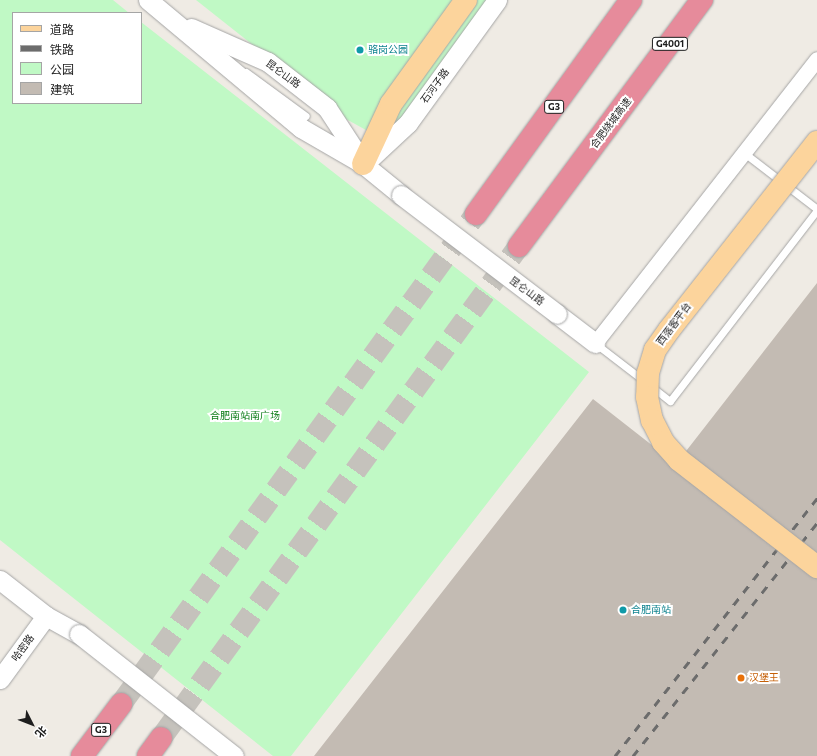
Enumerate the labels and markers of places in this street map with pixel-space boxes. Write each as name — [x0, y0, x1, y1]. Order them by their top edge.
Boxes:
place label: 骆岗公园 — [368, 44, 408, 56]
marker: 骆岗公园 — [355, 45, 365, 55]
place label: 合肥南站 — [631, 604, 671, 616]
marker: 合肥南站 — [618, 605, 628, 615]
place label: 汉堡王 — [749, 672, 779, 684]
marker: 汉堡王 — [736, 673, 746, 683]

